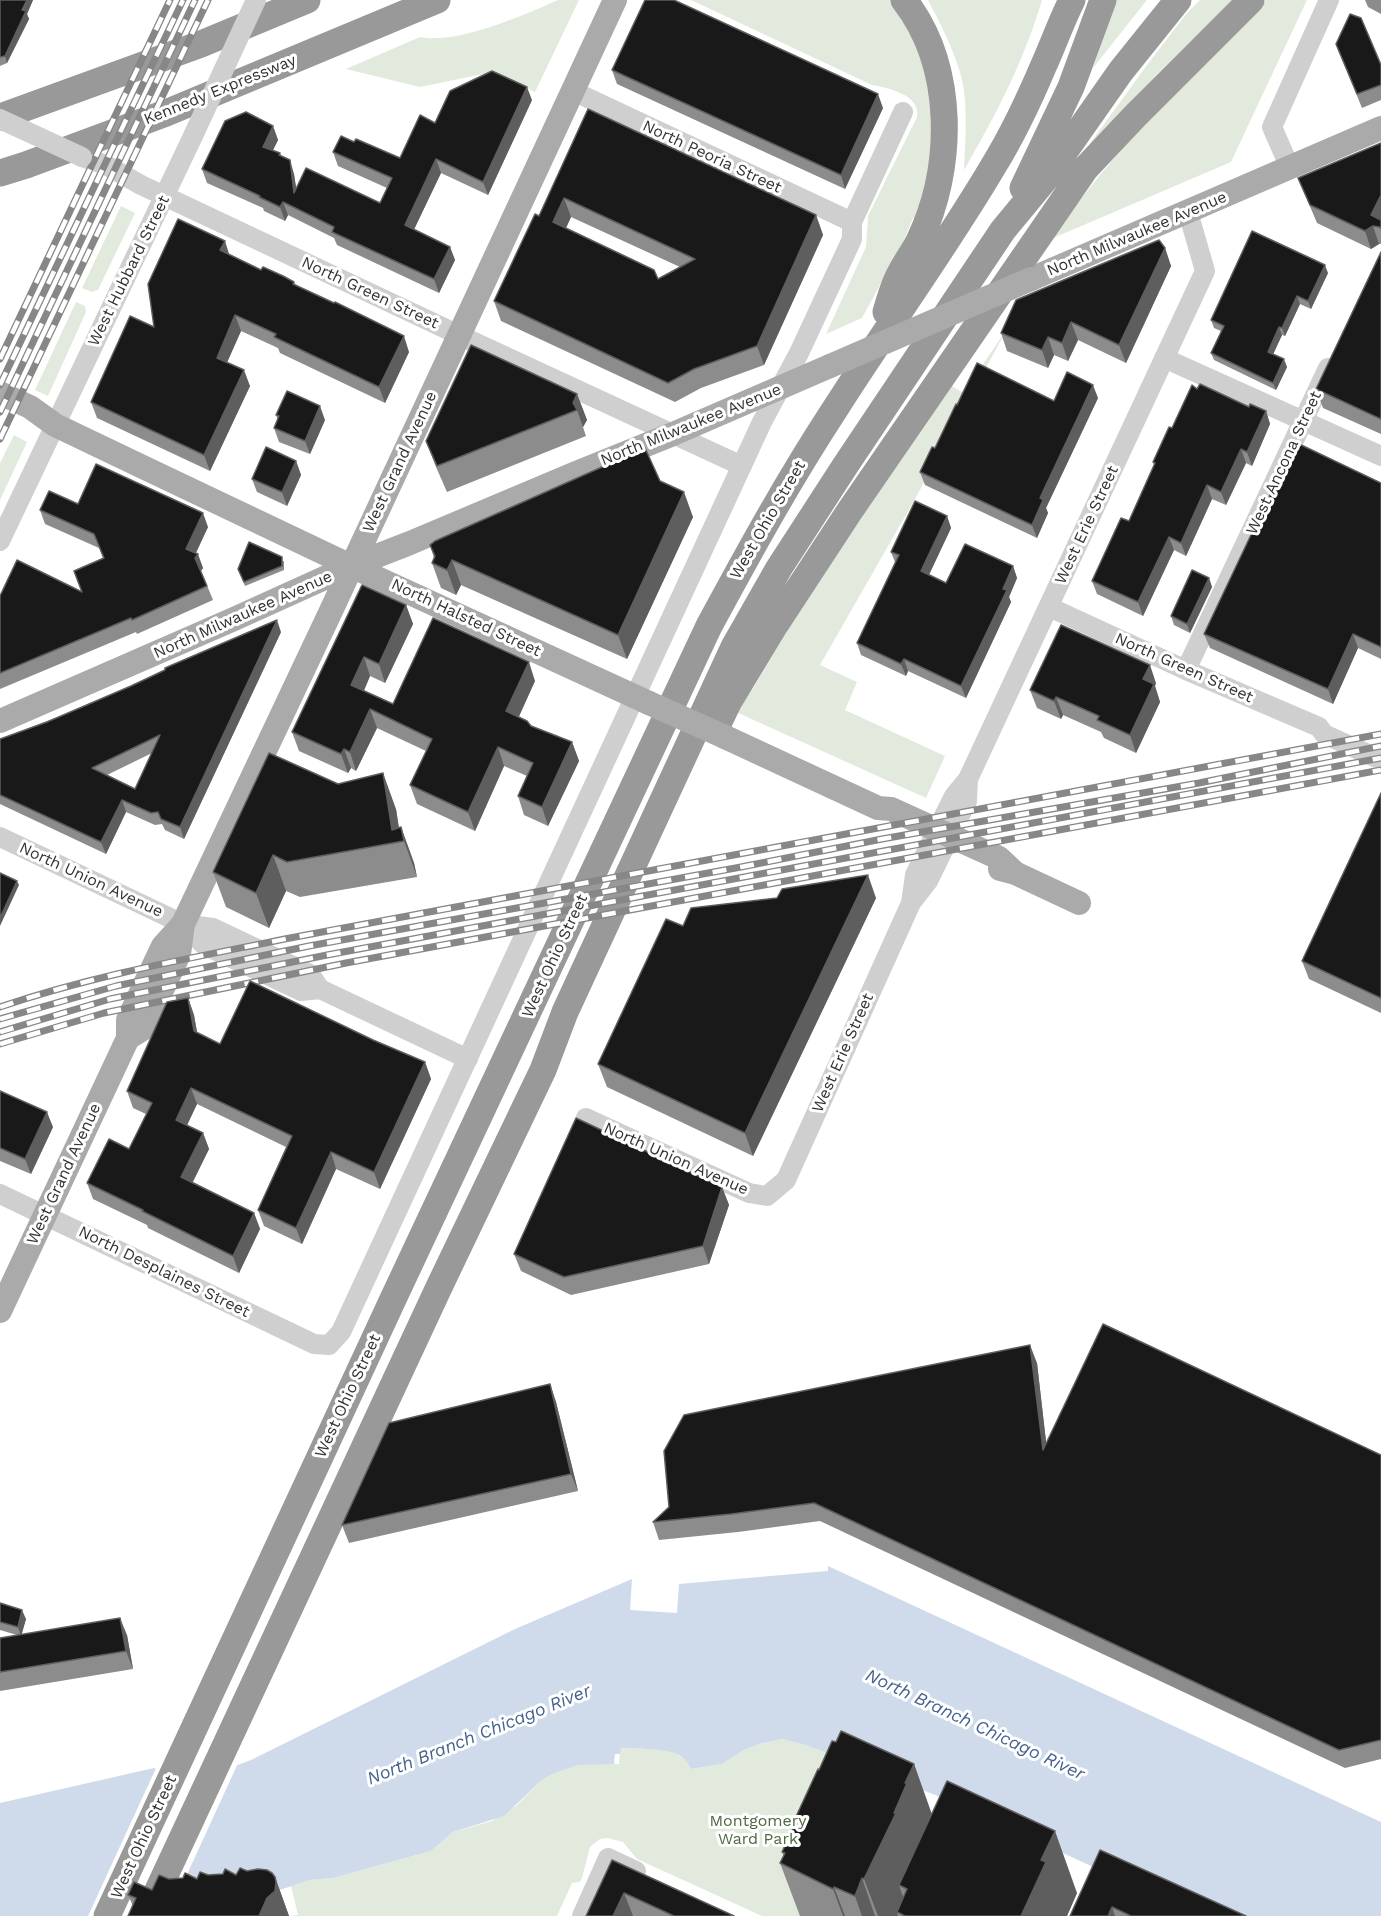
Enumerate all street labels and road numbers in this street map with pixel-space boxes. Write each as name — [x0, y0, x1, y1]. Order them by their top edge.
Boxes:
street label: Kennedy Expressway — [141, 51, 299, 129]
street label: North Peoria Street — [639, 116, 785, 198]
street label: North Milwaukee Avenue — [1044, 187, 1230, 281]
street label: West Hubbard Street — [84, 193, 174, 349]
street label: North Green Street — [298, 253, 442, 333]
street label: North Milwaukee Avenue — [598, 380, 784, 470]
street label: West Grand Avenue — [359, 388, 441, 536]
street label: West Ancona Street — [1242, 388, 1326, 538]
street label: West Ohio Street — [726, 457, 810, 583]
street label: West Erie Street — [1051, 463, 1123, 587]
street label: North Milwaukee Avenue — [151, 567, 335, 663]
street label: North Halsted Street — [388, 575, 544, 661]
street label: North Green Street — [1112, 629, 1256, 707]
street label: North Union Avenue — [16, 838, 166, 922]
street label: West Ohio Street — [518, 891, 592, 1021]
street label: West Erie Street — [808, 990, 878, 1116]
street label: West Grand Avenue — [23, 1100, 105, 1248]
street label: North Union Avenue — [601, 1118, 751, 1200]
street label: North Desplaines Street — [75, 1222, 253, 1322]
street label: West Ohio Street — [311, 1331, 385, 1461]
street label: West Ohio Street — [107, 1772, 181, 1902]

